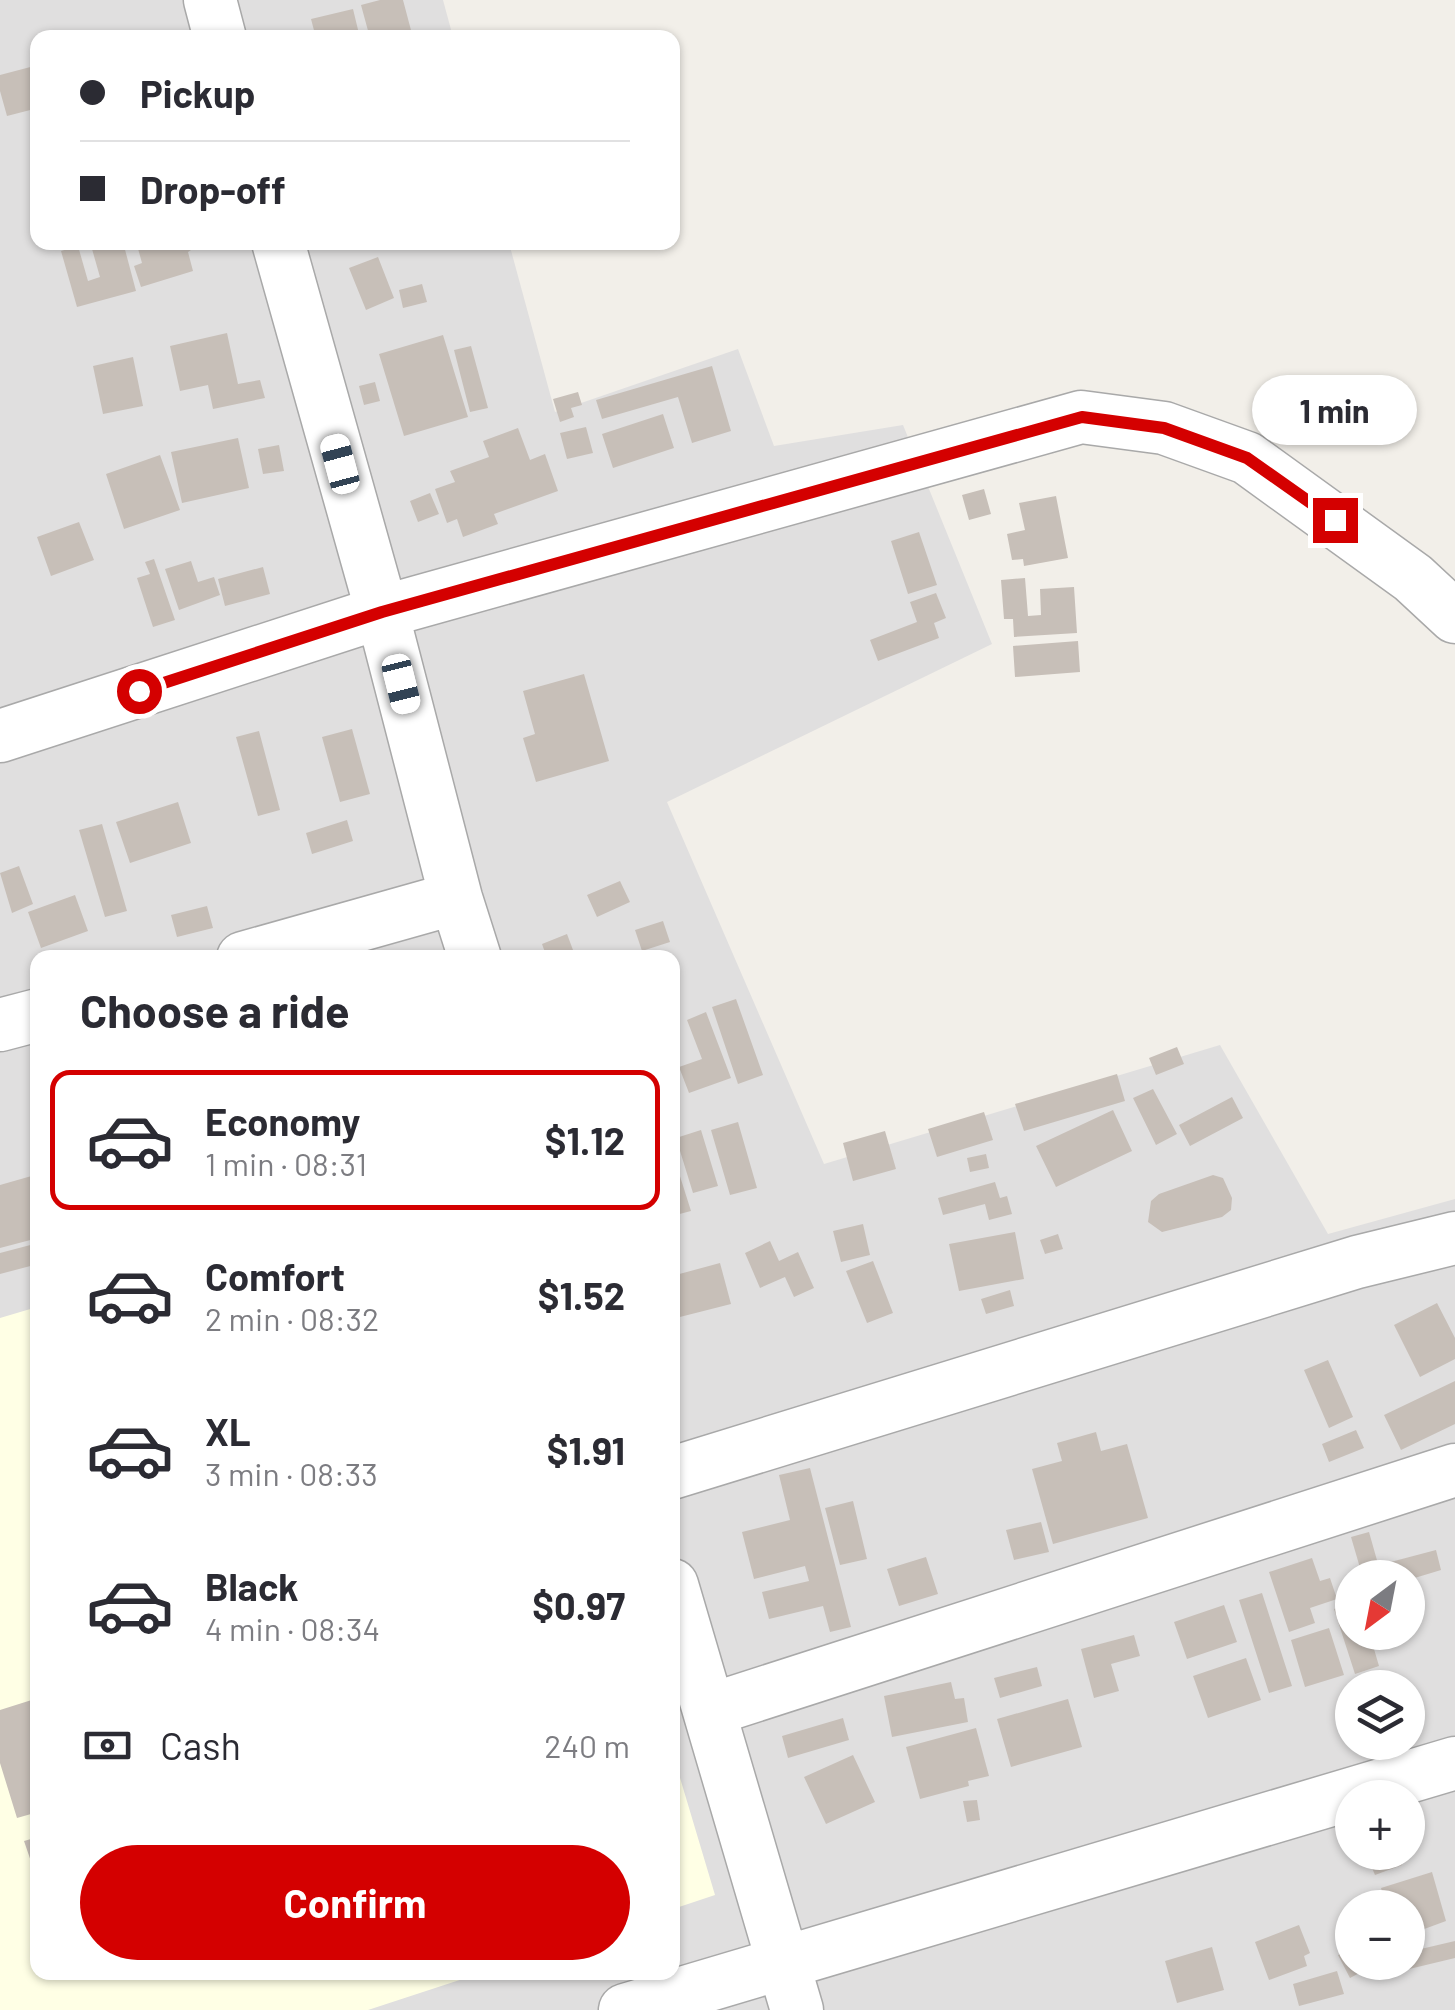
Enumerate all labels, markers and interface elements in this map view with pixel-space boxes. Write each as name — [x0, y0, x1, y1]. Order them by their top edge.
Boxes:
text: Pickup — [140, 70, 255, 116]
text: Drop-off — [140, 166, 286, 212]
callout: 1 min — [1252, 375, 1418, 445]
text: 1 min — [1299, 391, 1370, 429]
car — [318, 431, 362, 497]
route end — [1313, 498, 1358, 543]
car — [379, 651, 423, 717]
route start — [117, 669, 162, 714]
text: Choose a ride — [80, 983, 350, 1037]
icon: car — [85, 1095, 175, 1185]
text: Economy — [205, 1098, 360, 1144]
text: $1.12 — [545, 1117, 625, 1163]
text: 1 min · 08:31 — [205, 1144, 367, 1182]
icon: car — [85, 1250, 175, 1340]
text: Comfort — [205, 1253, 345, 1299]
text: $1.52 — [538, 1272, 625, 1318]
text: 2 min · 08:32 — [205, 1299, 379, 1337]
icon: car — [85, 1405, 175, 1495]
text: XL — [205, 1408, 251, 1454]
text: $1.91 — [547, 1427, 625, 1473]
text: 3 min · 08:33 — [205, 1454, 378, 1492]
icon: car — [85, 1560, 175, 1650]
north arrow — [1335, 1560, 1425, 1650]
map controls — [1335, 1560, 1425, 1980]
text: Black — [205, 1563, 299, 1609]
text: $0.97 — [532, 1582, 625, 1628]
text: 4 min · 08:34 — [205, 1609, 380, 1647]
button: layers — [1335, 1670, 1425, 1760]
icon: cash — [80, 1718, 135, 1773]
text: Cash — [160, 1722, 241, 1768]
text: 240 m — [544, 1726, 630, 1764]
button: + — [1335, 1780, 1425, 1870]
button: Confirm — [80, 1845, 630, 1960]
button: − — [1335, 1890, 1425, 1980]

